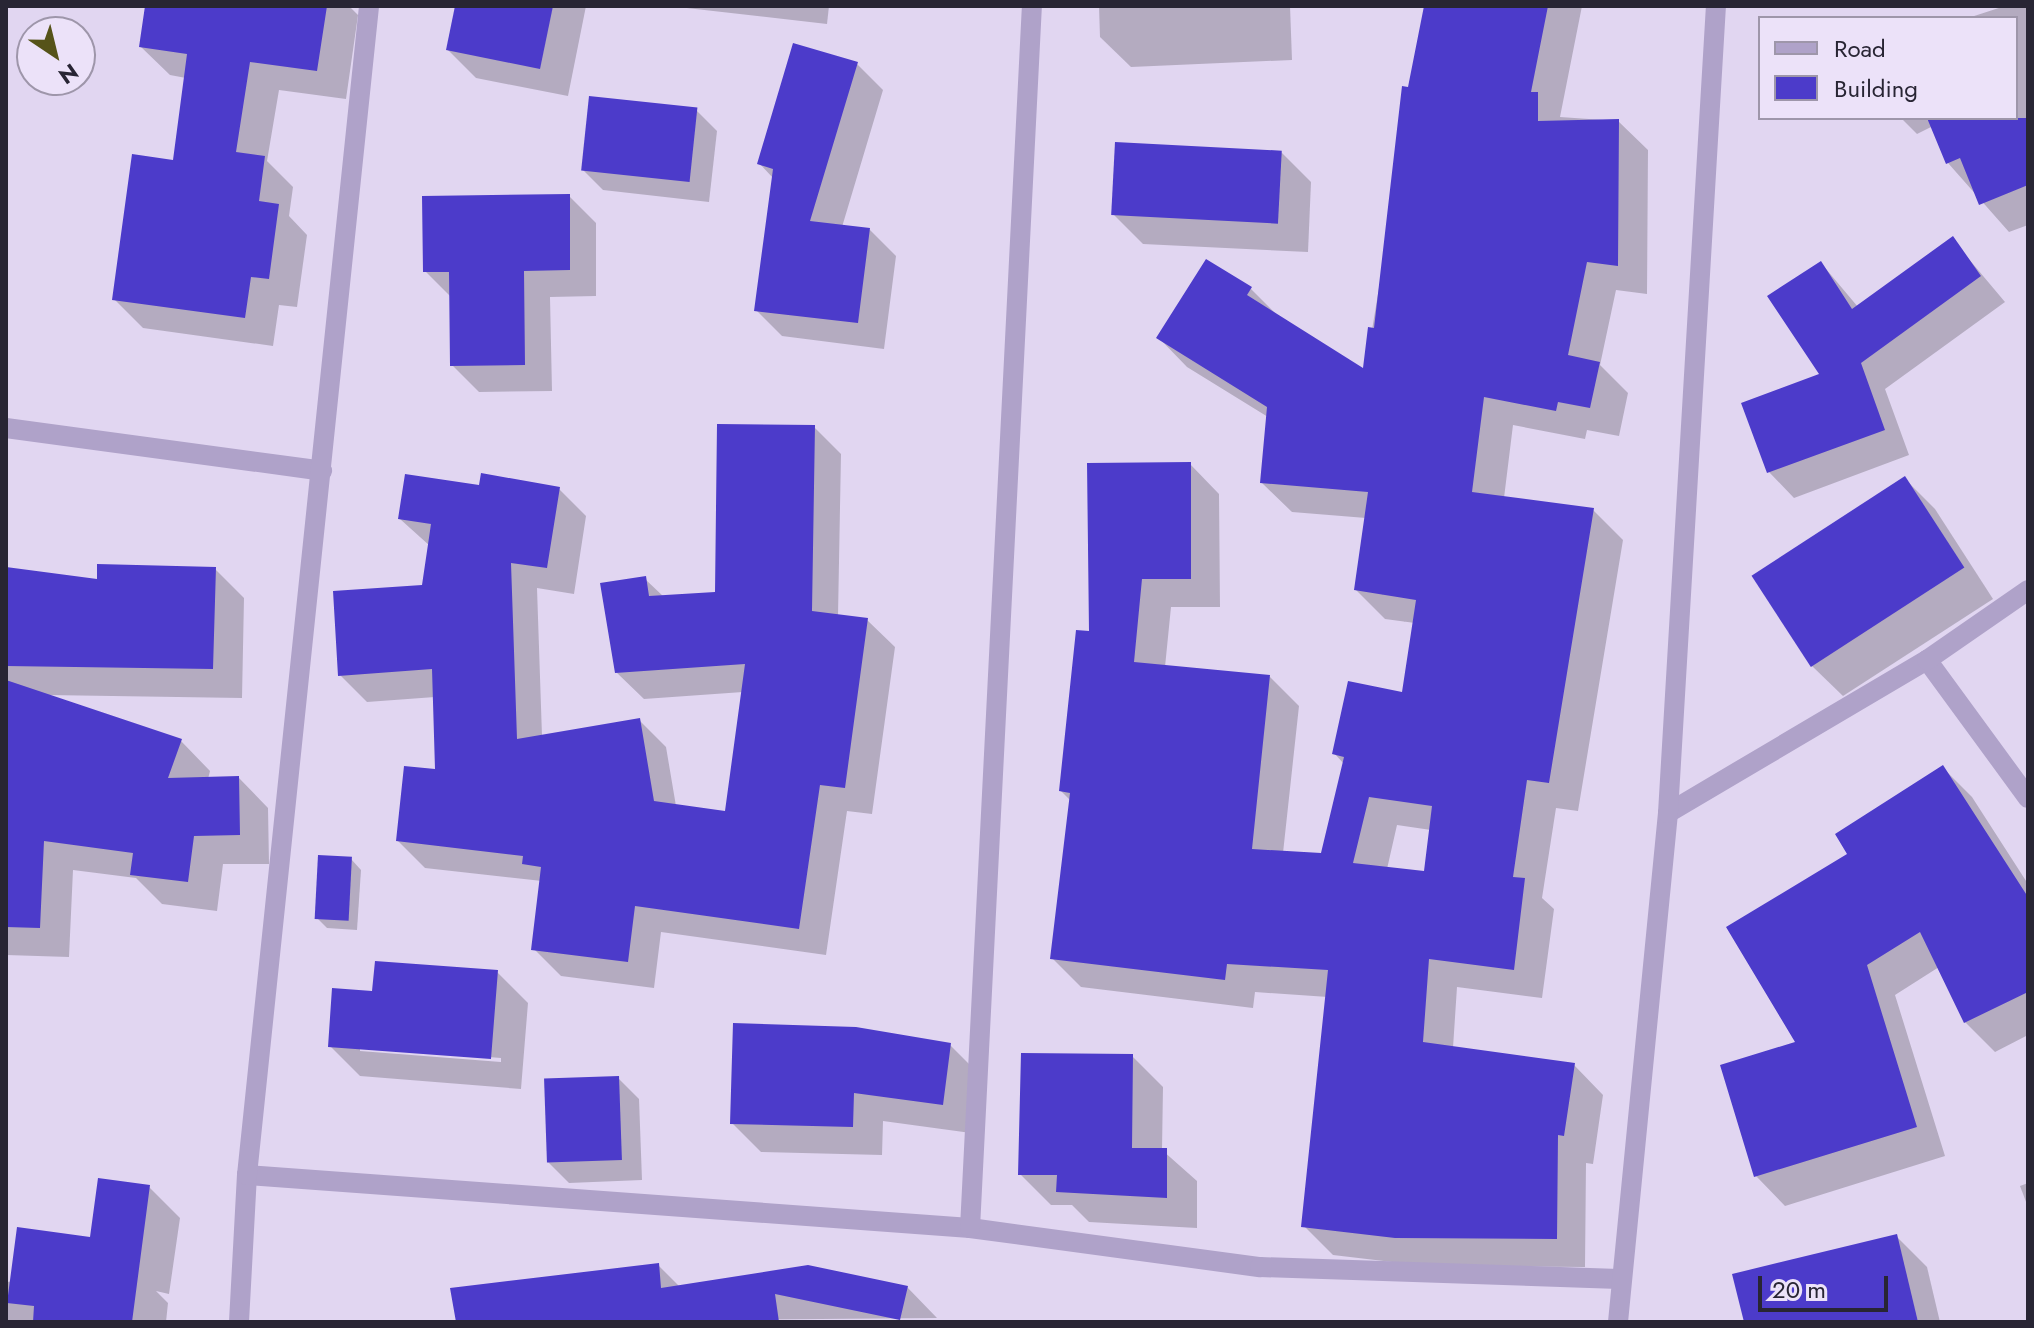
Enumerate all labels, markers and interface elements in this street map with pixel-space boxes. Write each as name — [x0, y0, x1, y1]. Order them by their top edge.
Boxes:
north arrow — [16, 16, 96, 96]
legend — [1758, 16, 2018, 120]
text: Road — [1834, 31, 1886, 66]
text: N — [52, 56, 85, 92]
text: Building — [1834, 71, 1918, 106]
scale bar — [1762, 1260, 1892, 1310]
text: 20 m — [1772, 1272, 1826, 1307]

